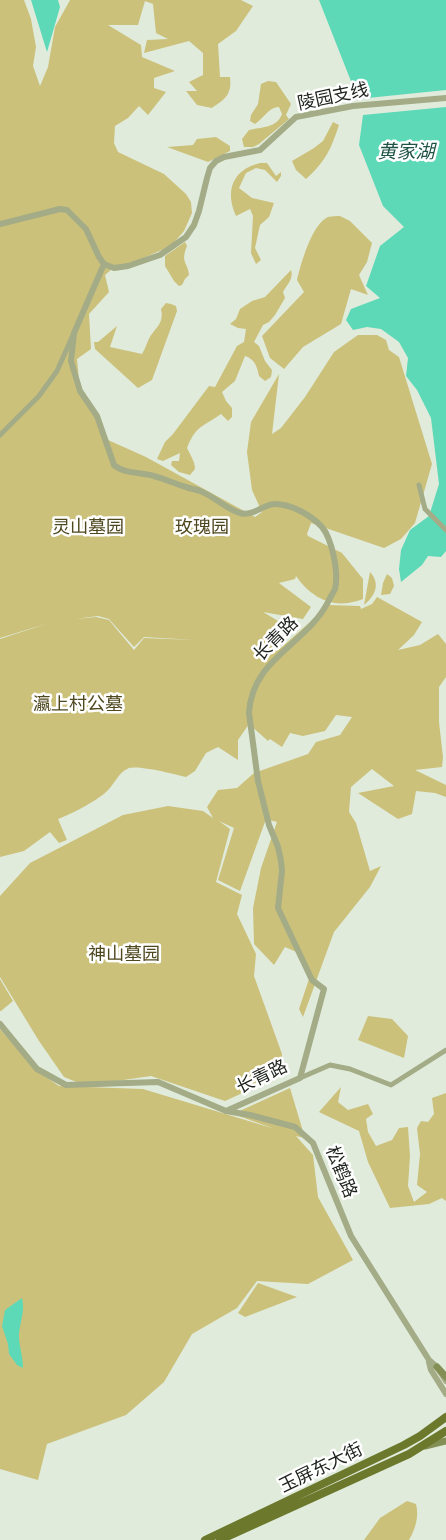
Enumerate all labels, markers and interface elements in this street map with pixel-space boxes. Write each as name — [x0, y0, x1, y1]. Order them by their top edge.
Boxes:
street label: 陵园支线 — [296, 79, 370, 115]
water label: 黄家湖 — [378, 141, 434, 163]
park label: 灵山墓园 — [52, 517, 124, 539]
park label: 玫瑰园 — [175, 517, 229, 539]
street label: 长青路 — [249, 612, 303, 666]
park label: 瀛上村公墓 — [33, 694, 123, 716]
park label: 神山墓园 — [88, 944, 160, 966]
street label: 长青路 — [233, 1055, 291, 1099]
street label: 松鹤路 — [321, 1143, 361, 1201]
street label: 玉屏东大街 — [276, 1439, 366, 1497]

